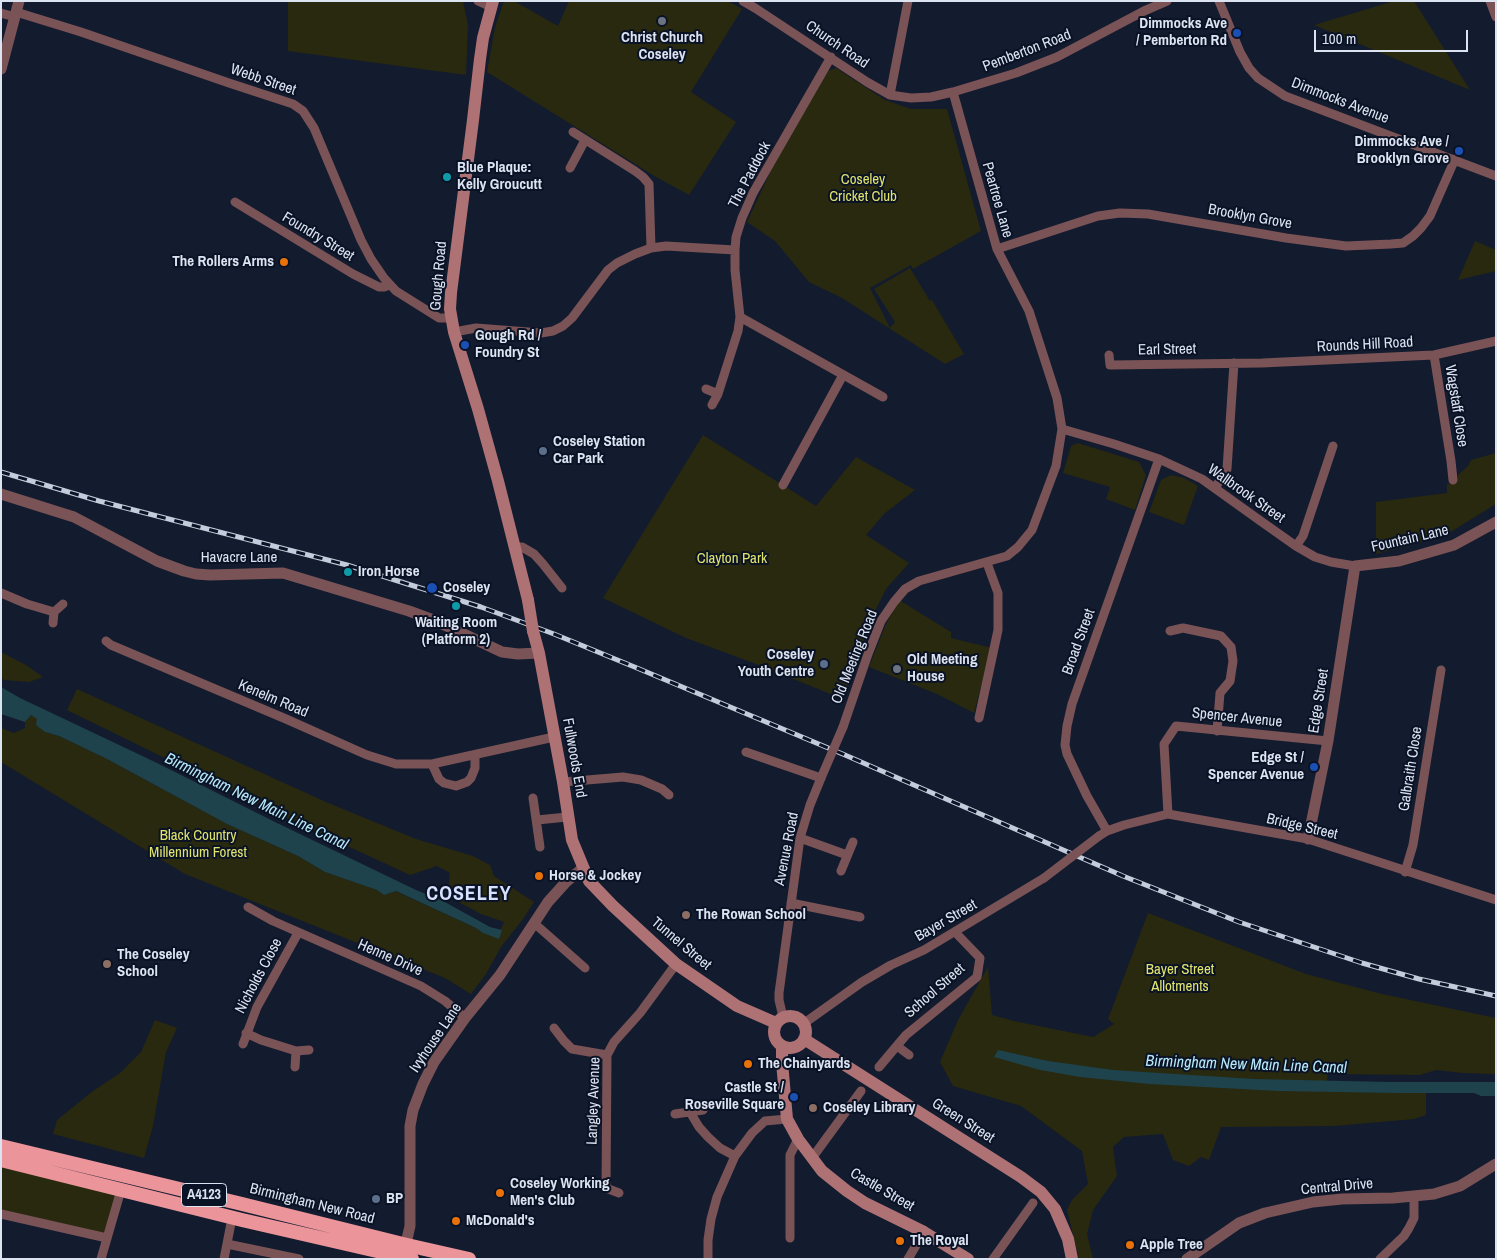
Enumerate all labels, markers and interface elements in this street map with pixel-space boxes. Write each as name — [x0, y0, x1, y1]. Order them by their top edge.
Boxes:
marker: Christ Church Coseley — [656, 15, 668, 27]
place label: Dimmocks Ave / Pemberton Rd — [1136, 15, 1227, 50]
street label: Church Road — [802, 17, 872, 73]
scale bar — [1317, 20, 1471, 52]
street label: Pemberton Road — [980, 26, 1074, 76]
marker: Dimmocks Ave / Pemberton Rd — [1231, 27, 1243, 39]
text: 100 m — [1322, 28, 1356, 49]
place label: Christ Church Coseley — [621, 29, 703, 64]
street label: Webb Street — [228, 60, 298, 100]
street label: Dimmocks Avenue — [1289, 74, 1391, 128]
place label: Dimmocks Ave / Brooklyn Grove — [1354, 133, 1449, 168]
street label: The Paddock — [725, 139, 775, 211]
marker: Dimmocks Ave / Brooklyn Grove — [1453, 145, 1465, 157]
place label: Blue Plaque: Kelly Groucutt — [457, 159, 542, 194]
street label: Peartree Lane — [978, 160, 1016, 240]
marker: Blue Plaque: Kelly Groucutt — [441, 171, 453, 183]
park label: Coseley Cricket Club — [829, 171, 897, 206]
street label: Brooklyn Grove — [1207, 201, 1293, 233]
street label: Foundry Street — [279, 208, 357, 266]
street label: Gough Road — [427, 240, 451, 312]
place label: The Rollers Arms — [172, 253, 274, 271]
marker: The Rollers Arms — [278, 256, 290, 268]
place label: Gough Rd / Foundry St — [475, 327, 541, 362]
street label: Rounds Hill Road — [1316, 333, 1414, 357]
marker: Gough Rd / Foundry St — [459, 339, 471, 351]
street label: Earl Street — [1138, 340, 1196, 360]
street label: Wagstaff Close — [1441, 364, 1471, 448]
place label: Coseley Station Car Park — [553, 433, 645, 468]
marker: Coseley Station Car Park — [537, 445, 549, 457]
street label: Wallbrook Street — [1204, 461, 1288, 527]
street label: Fountain Lane — [1370, 521, 1450, 557]
street label: Havacre Lane — [201, 549, 277, 567]
park label: Clayton Park — [697, 550, 767, 568]
place label: Iron Horse — [358, 563, 420, 581]
marker: Iron Horse — [342, 566, 354, 578]
place label: Coseley — [443, 579, 490, 597]
marker: Coseley — [425, 581, 439, 595]
marker: Waiting Room (Platform 2) — [450, 600, 462, 612]
street label: Broad Street — [1059, 606, 1099, 678]
street label: Old Meeting Road — [828, 607, 882, 707]
place label: Waiting Room (Platform 2) — [415, 614, 497, 649]
place label: Coseley Youth Centre — [738, 646, 814, 681]
place label: Old Meeting House — [907, 651, 977, 686]
marker: Coseley Youth Centre — [818, 658, 830, 670]
marker: Old Meeting House — [891, 663, 903, 675]
street label: Edge Street — [1305, 668, 1333, 734]
street label: Kenelm Road — [235, 676, 311, 722]
street label: Spencer Avenue — [1191, 704, 1283, 732]
street label: Fullwoods End — [558, 717, 590, 799]
street label: Galbraith Close — [1395, 725, 1427, 813]
water label: Birmingham New Main Line Canal — [161, 749, 351, 855]
place label: Edge St / Spencer Avenue — [1208, 749, 1304, 784]
marker: Edge St / Spencer Avenue — [1308, 761, 1320, 773]
street label: Bridge Street — [1265, 810, 1339, 844]
street label: Avenue Road — [771, 811, 803, 887]
park label: Black Country Millennium Forest — [149, 827, 247, 862]
place label: Horse & Jockey — [549, 867, 641, 885]
marker: Horse & Jockey — [533, 870, 545, 882]
district label: COSELEY — [425, 883, 513, 907]
street label: Bayer Street — [912, 896, 980, 946]
place label: The Rowan School — [696, 906, 806, 924]
marker: The Rowan School — [680, 909, 692, 921]
street label: Tunnel Street — [647, 914, 715, 974]
street label: Nicholds Close — [232, 935, 286, 1017]
street label: Henne Drive — [355, 936, 425, 980]
place label: The Coseley School — [117, 946, 189, 981]
marker: The Coseley School — [101, 958, 113, 970]
street label: School Street — [901, 960, 969, 1022]
park label: Bayer Street Allotments — [1146, 961, 1214, 996]
street label: Ivyhouse Lane — [406, 1000, 466, 1076]
water label: Birmingham New Main Line Canal — [1145, 1052, 1347, 1078]
place label: The Chainyards — [758, 1055, 850, 1073]
street label: Langley Avenue — [583, 1057, 605, 1145]
marker: The Chainyards — [742, 1058, 754, 1070]
place label: Castle St / Roseville Square — [685, 1079, 784, 1114]
marker: Castle St / Roseville Square — [788, 1091, 800, 1103]
street label: Green Street — [928, 1095, 998, 1147]
place label: Coseley Library — [823, 1099, 915, 1117]
marker: Coseley Library — [807, 1102, 819, 1114]
street label: Castle Street — [847, 1164, 917, 1216]
place label: Coseley Working Men's Club — [510, 1175, 610, 1210]
street label: Central Drive — [1300, 1175, 1374, 1199]
street label: Birmingham New Road — [248, 1180, 376, 1228]
road number: A4123 — [182, 1184, 226, 1206]
marker: Coseley Working Men's Club — [494, 1187, 506, 1199]
place label: BP — [386, 1190, 403, 1208]
marker: BP — [370, 1193, 382, 1205]
place label: McDonald's — [466, 1212, 535, 1230]
marker: McDonald's — [450, 1215, 462, 1227]
place label: The Royal — [910, 1232, 969, 1250]
marker: The Royal — [894, 1235, 906, 1247]
place label: Apple Tree — [1140, 1236, 1203, 1254]
marker: Apple Tree — [1124, 1239, 1136, 1251]

